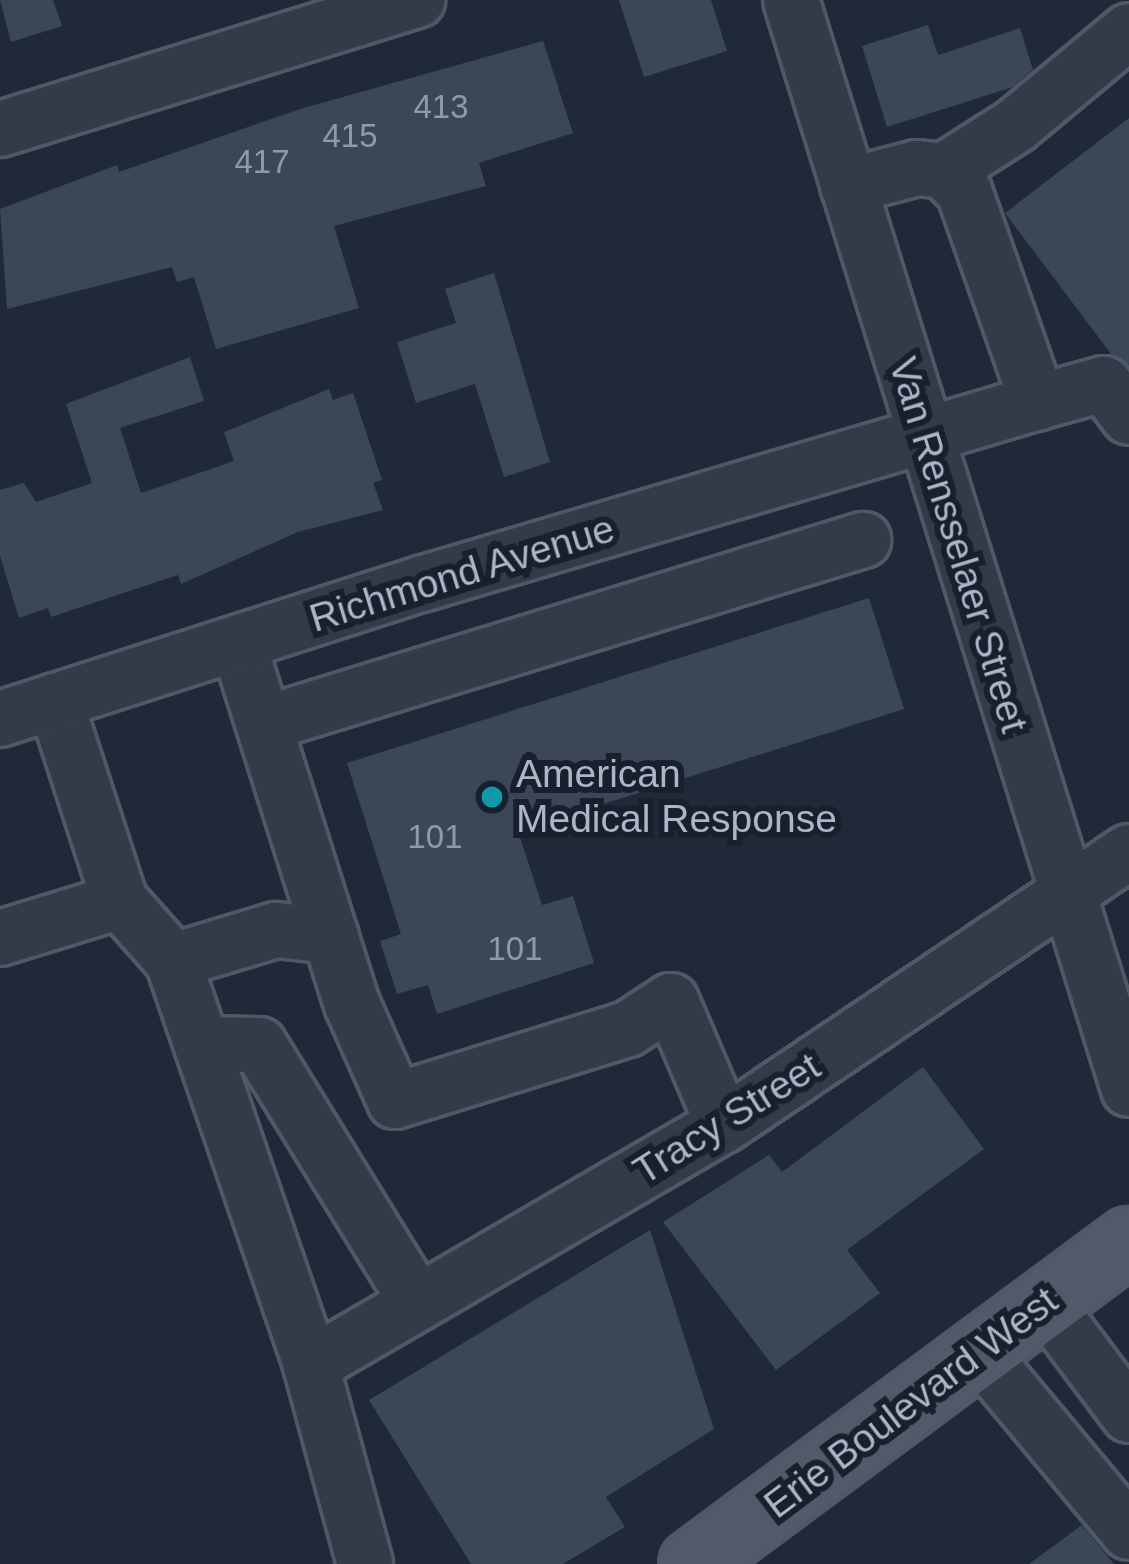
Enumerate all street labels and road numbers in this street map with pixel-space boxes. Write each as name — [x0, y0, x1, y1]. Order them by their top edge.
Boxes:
street label: Van Rensselaer Street — [879, 352, 1037, 738]
street label: Richmond Avenue — [303, 505, 621, 643]
street label: Tracy Street — [625, 1043, 829, 1195]
street label: Erie Boulevard West — [755, 1278, 1067, 1528]

